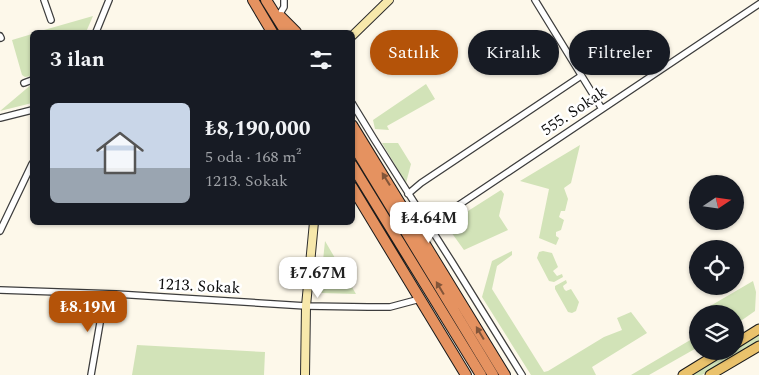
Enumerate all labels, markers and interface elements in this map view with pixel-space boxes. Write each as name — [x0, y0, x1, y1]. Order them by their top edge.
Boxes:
chip: Satılık — [370, 30, 458, 75]
chip: Kiralık — [468, 30, 559, 75]
chip: Filtreler — [569, 30, 670, 75]
text: 3 ilan — [50, 44, 105, 76]
icon: filters — [307, 46, 335, 74]
street label: 555. Sokak — [536, 80, 612, 142]
text: ₺8,190,000 — [205, 113, 311, 145]
icon: home — [90, 123, 150, 183]
text: 5 oda · 168 m² — [205, 145, 301, 169]
text: 1213. Sokak — [205, 169, 288, 193]
one-way arrow — [382, 173, 391, 186]
north arrow — [689, 175, 744, 230]
map controls — [689, 175, 744, 360]
pin: ₺4.64M — [388, 202, 470, 244]
text: ₺4.64M — [401, 206, 457, 230]
button: locate — [689, 240, 744, 295]
pin: ₺7.67M — [277, 256, 359, 299]
text: ₺7.67M — [290, 261, 346, 285]
street label: 1213. Sokak — [157, 272, 241, 300]
one-way arrow — [436, 282, 445, 295]
pin: ₺8.19M — [47, 290, 129, 333]
text: ₺8.19M — [60, 295, 116, 319]
button: layers — [689, 305, 744, 360]
one-way arrow — [475, 327, 484, 340]

